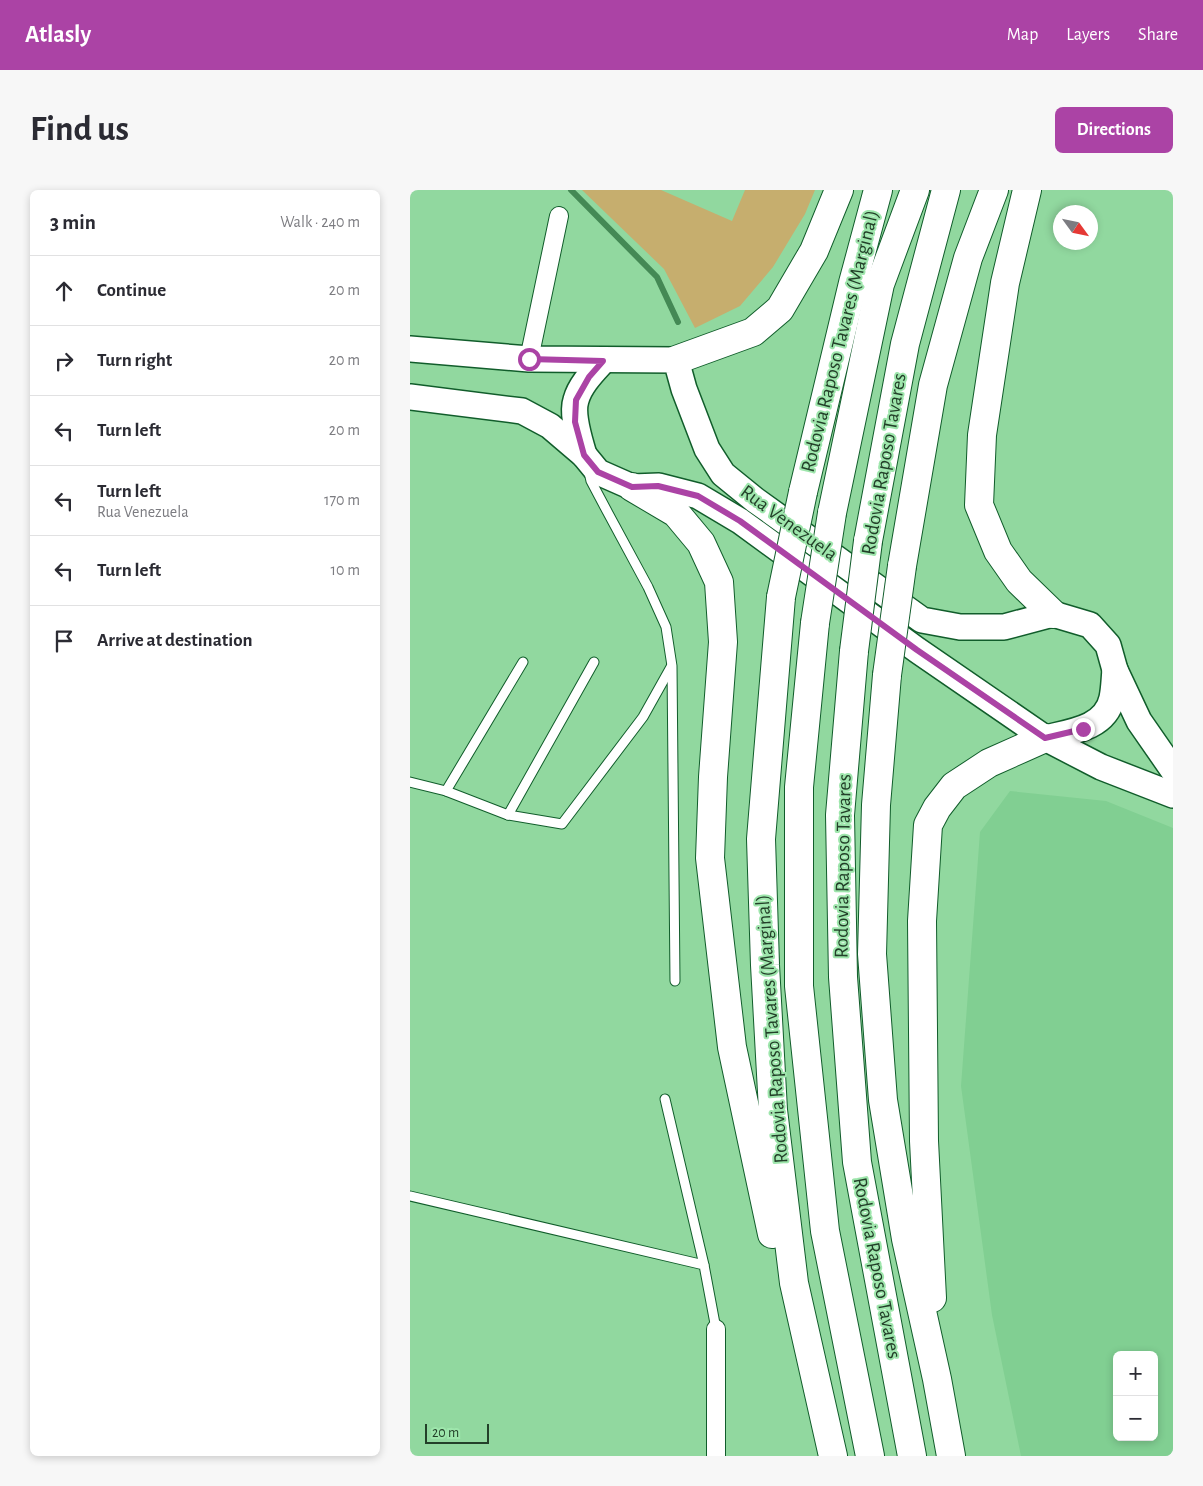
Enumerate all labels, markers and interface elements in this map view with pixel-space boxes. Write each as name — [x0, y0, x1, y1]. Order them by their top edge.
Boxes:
text: Atlasly — [25, 23, 91, 47]
text: Map — [1007, 26, 1038, 44]
text: Layers — [1066, 26, 1110, 44]
text: Share — [1138, 26, 1178, 44]
button: Directions — [1055, 107, 1173, 153]
text: Find us — [30, 112, 129, 147]
north arrow — [1053, 205, 1098, 250]
street label: Rodovia Raposo Tavares (Marginal) — [796, 207, 884, 475]
text: 3 min — [50, 212, 96, 233]
text: Walk · 240 m — [280, 214, 360, 230]
icon: ahead — [50, 277, 78, 305]
text: Continue — [97, 281, 166, 300]
text: 20 m — [329, 282, 360, 298]
icon: right — [50, 347, 78, 375]
route start — [518, 348, 541, 371]
text: Turn right — [97, 351, 172, 370]
text: 20 m — [329, 352, 360, 368]
street label: Rodovia Raposo Tavares — [856, 371, 912, 557]
icon: left — [50, 417, 78, 445]
text: Turn left — [97, 421, 161, 440]
text: 20 m — [329, 422, 360, 438]
street label: Rua Venezuela — [737, 481, 841, 565]
text: Turn left — [97, 482, 161, 501]
icon: left — [50, 487, 78, 515]
text: 170 m — [324, 492, 360, 508]
text: Rua Venezuela — [97, 504, 189, 520]
icon: left — [50, 557, 78, 585]
text: Turn left — [97, 561, 161, 580]
text: 10 m — [331, 562, 360, 578]
icon: arrive — [50, 627, 78, 655]
text: Arrive at destination — [97, 631, 253, 650]
route end — [1072, 718, 1095, 741]
street label: Rodovia Raposo Tavares — [831, 774, 855, 958]
street label: Rodovia Raposo Tavares (Marginal) — [753, 894, 791, 1164]
street label: Rodovia Raposo Tavares — [850, 1176, 904, 1360]
map controls — [1113, 1351, 1158, 1441]
button: + — [1113, 1351, 1158, 1396]
button: − — [1113, 1396, 1158, 1441]
scale bar — [425, 1421, 489, 1444]
text: 20 m — [432, 1426, 459, 1440]

